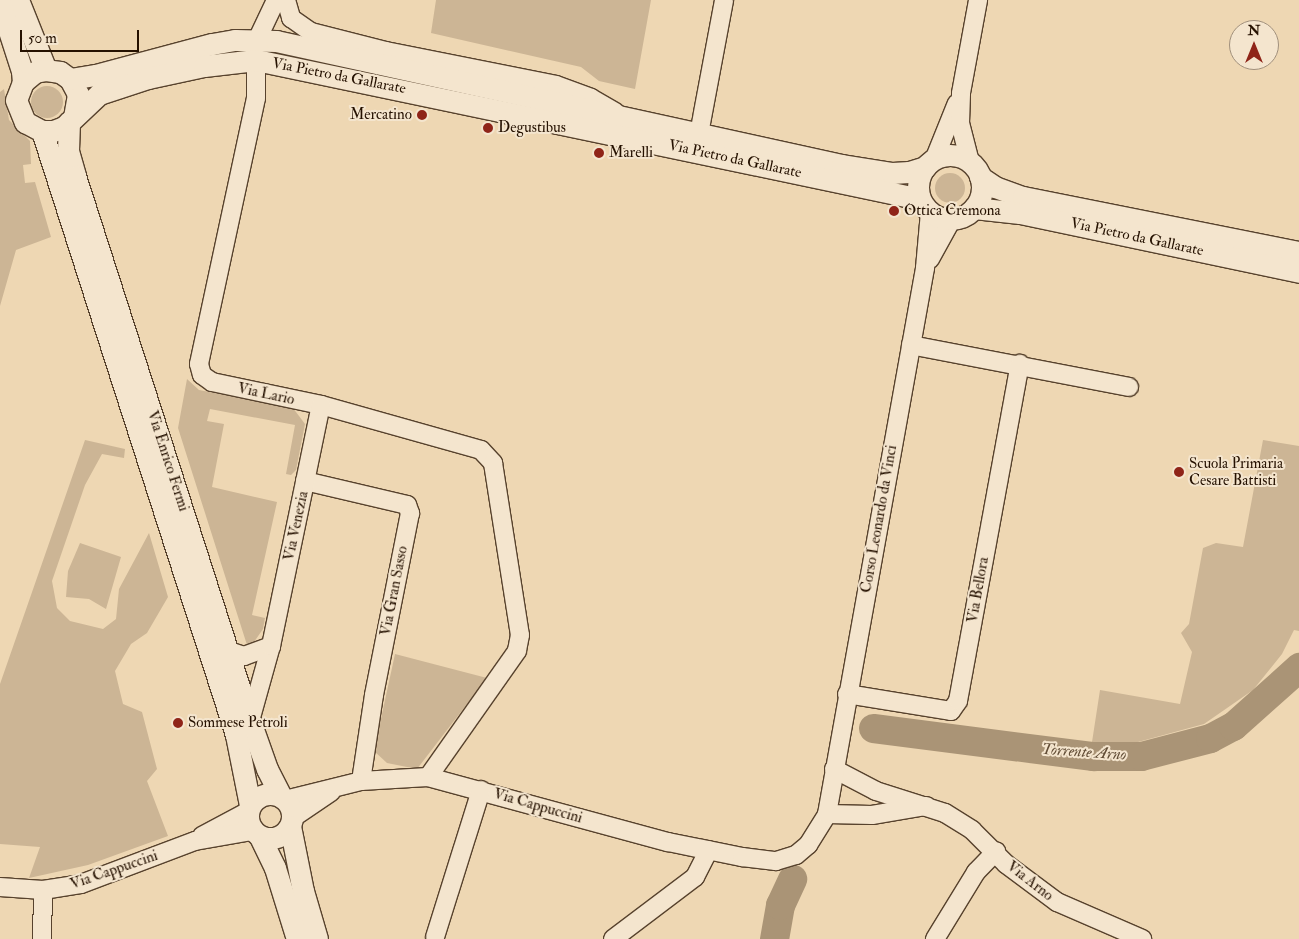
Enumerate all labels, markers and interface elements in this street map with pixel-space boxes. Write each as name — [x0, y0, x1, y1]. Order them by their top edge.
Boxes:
scale bar — [22, 20, 141, 52]
north arrow — [1229, 20, 1279, 70]
text: N — [1248, 22, 1260, 39]
text: 50 m — [28, 29, 57, 48]
street label: Via Pietro da Gallarate — [271, 54, 407, 98]
place label: Mercatino — [350, 106, 412, 124]
marker: Mercatino — [416, 109, 428, 121]
place label: Degustibus — [498, 119, 566, 137]
marker: Degustibus — [482, 122, 494, 134]
street label: Via Pietro da Gallarate — [667, 136, 803, 182]
place label: Marelli — [609, 144, 653, 162]
marker: Marelli — [593, 147, 605, 159]
place label: Ottica Cremona — [904, 202, 1001, 220]
marker: Ottica Cremona — [888, 205, 900, 217]
street label: Via Pietro da Gallarate — [1069, 214, 1205, 260]
street label: Via Lario — [236, 379, 296, 409]
street label: Via Enrico Fermi — [143, 408, 193, 514]
street label: Corso Leonardo da Vinci — [857, 444, 901, 594]
place label: Scuola Primaria Cesare Battisti — [1189, 454, 1283, 489]
marker: Scuola Primaria Cesare Battisti — [1173, 466, 1185, 478]
street label: Via Venezia — [280, 489, 312, 563]
street label: Via Gran Sasso — [376, 545, 412, 637]
street label: Via Bellora — [963, 556, 993, 624]
place label: Sommese Petroli — [188, 714, 288, 732]
marker: Sommese Petroli — [172, 717, 184, 729]
water label: Torrente Arno — [1041, 739, 1127, 765]
street label: Via Cappuccini — [491, 785, 585, 827]
street label: Via Cappuccini — [68, 847, 160, 893]
street label: Via Arno — [1003, 857, 1057, 905]

